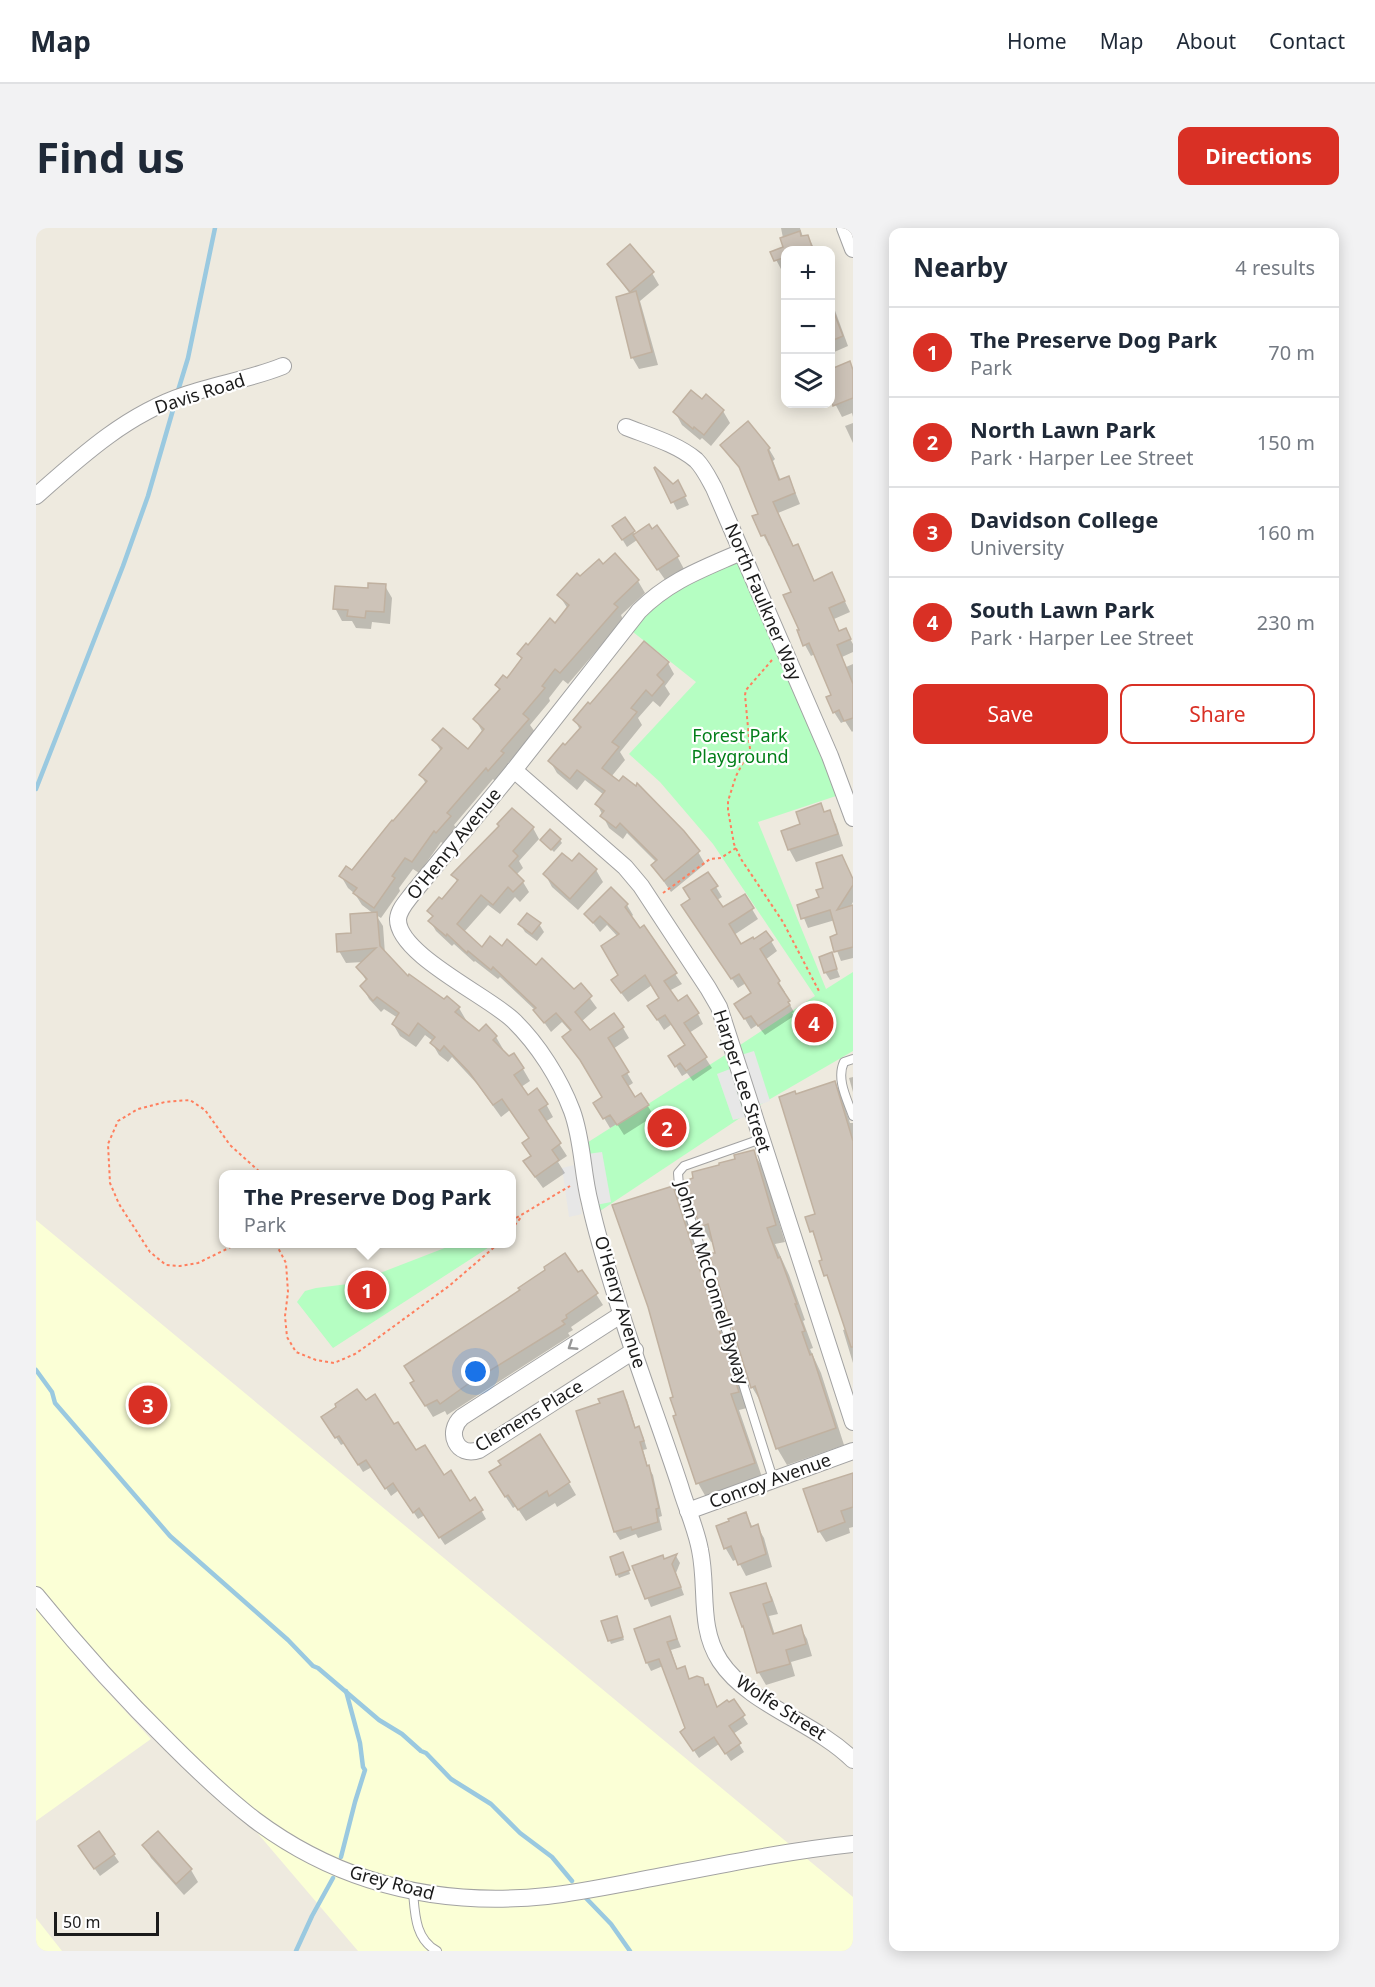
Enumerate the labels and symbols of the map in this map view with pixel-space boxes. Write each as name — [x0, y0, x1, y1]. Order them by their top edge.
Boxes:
street label: Davis Road — [151, 367, 248, 419]
street label: North Faulkner Way — [720, 520, 808, 684]
park label: Forest Park Playground — [691, 723, 789, 768]
street label: O'Henry Avenue — [401, 782, 506, 904]
pin: 4 — [794, 1000, 834, 1046]
street label: Harper Lee Street — [709, 1006, 778, 1156]
pin: 2 — [648, 1106, 686, 1150]
street label: John W McConnell Byway — [670, 1176, 756, 1388]
street label: O'Henry Avenue — [589, 1233, 652, 1371]
pin: 1 — [348, 1268, 386, 1312]
one-way arrow — [568, 1339, 579, 1350]
your location — [461, 1357, 490, 1386]
street label: Clemens Place — [470, 1373, 587, 1457]
pin: 3 — [128, 1382, 168, 1428]
street label: Conroy Avenue — [705, 1447, 834, 1513]
street label: Wolfe Street — [732, 1669, 832, 1746]
street label: Grey Road — [347, 1859, 437, 1905]
scale bar — [54, 1909, 159, 1936]

